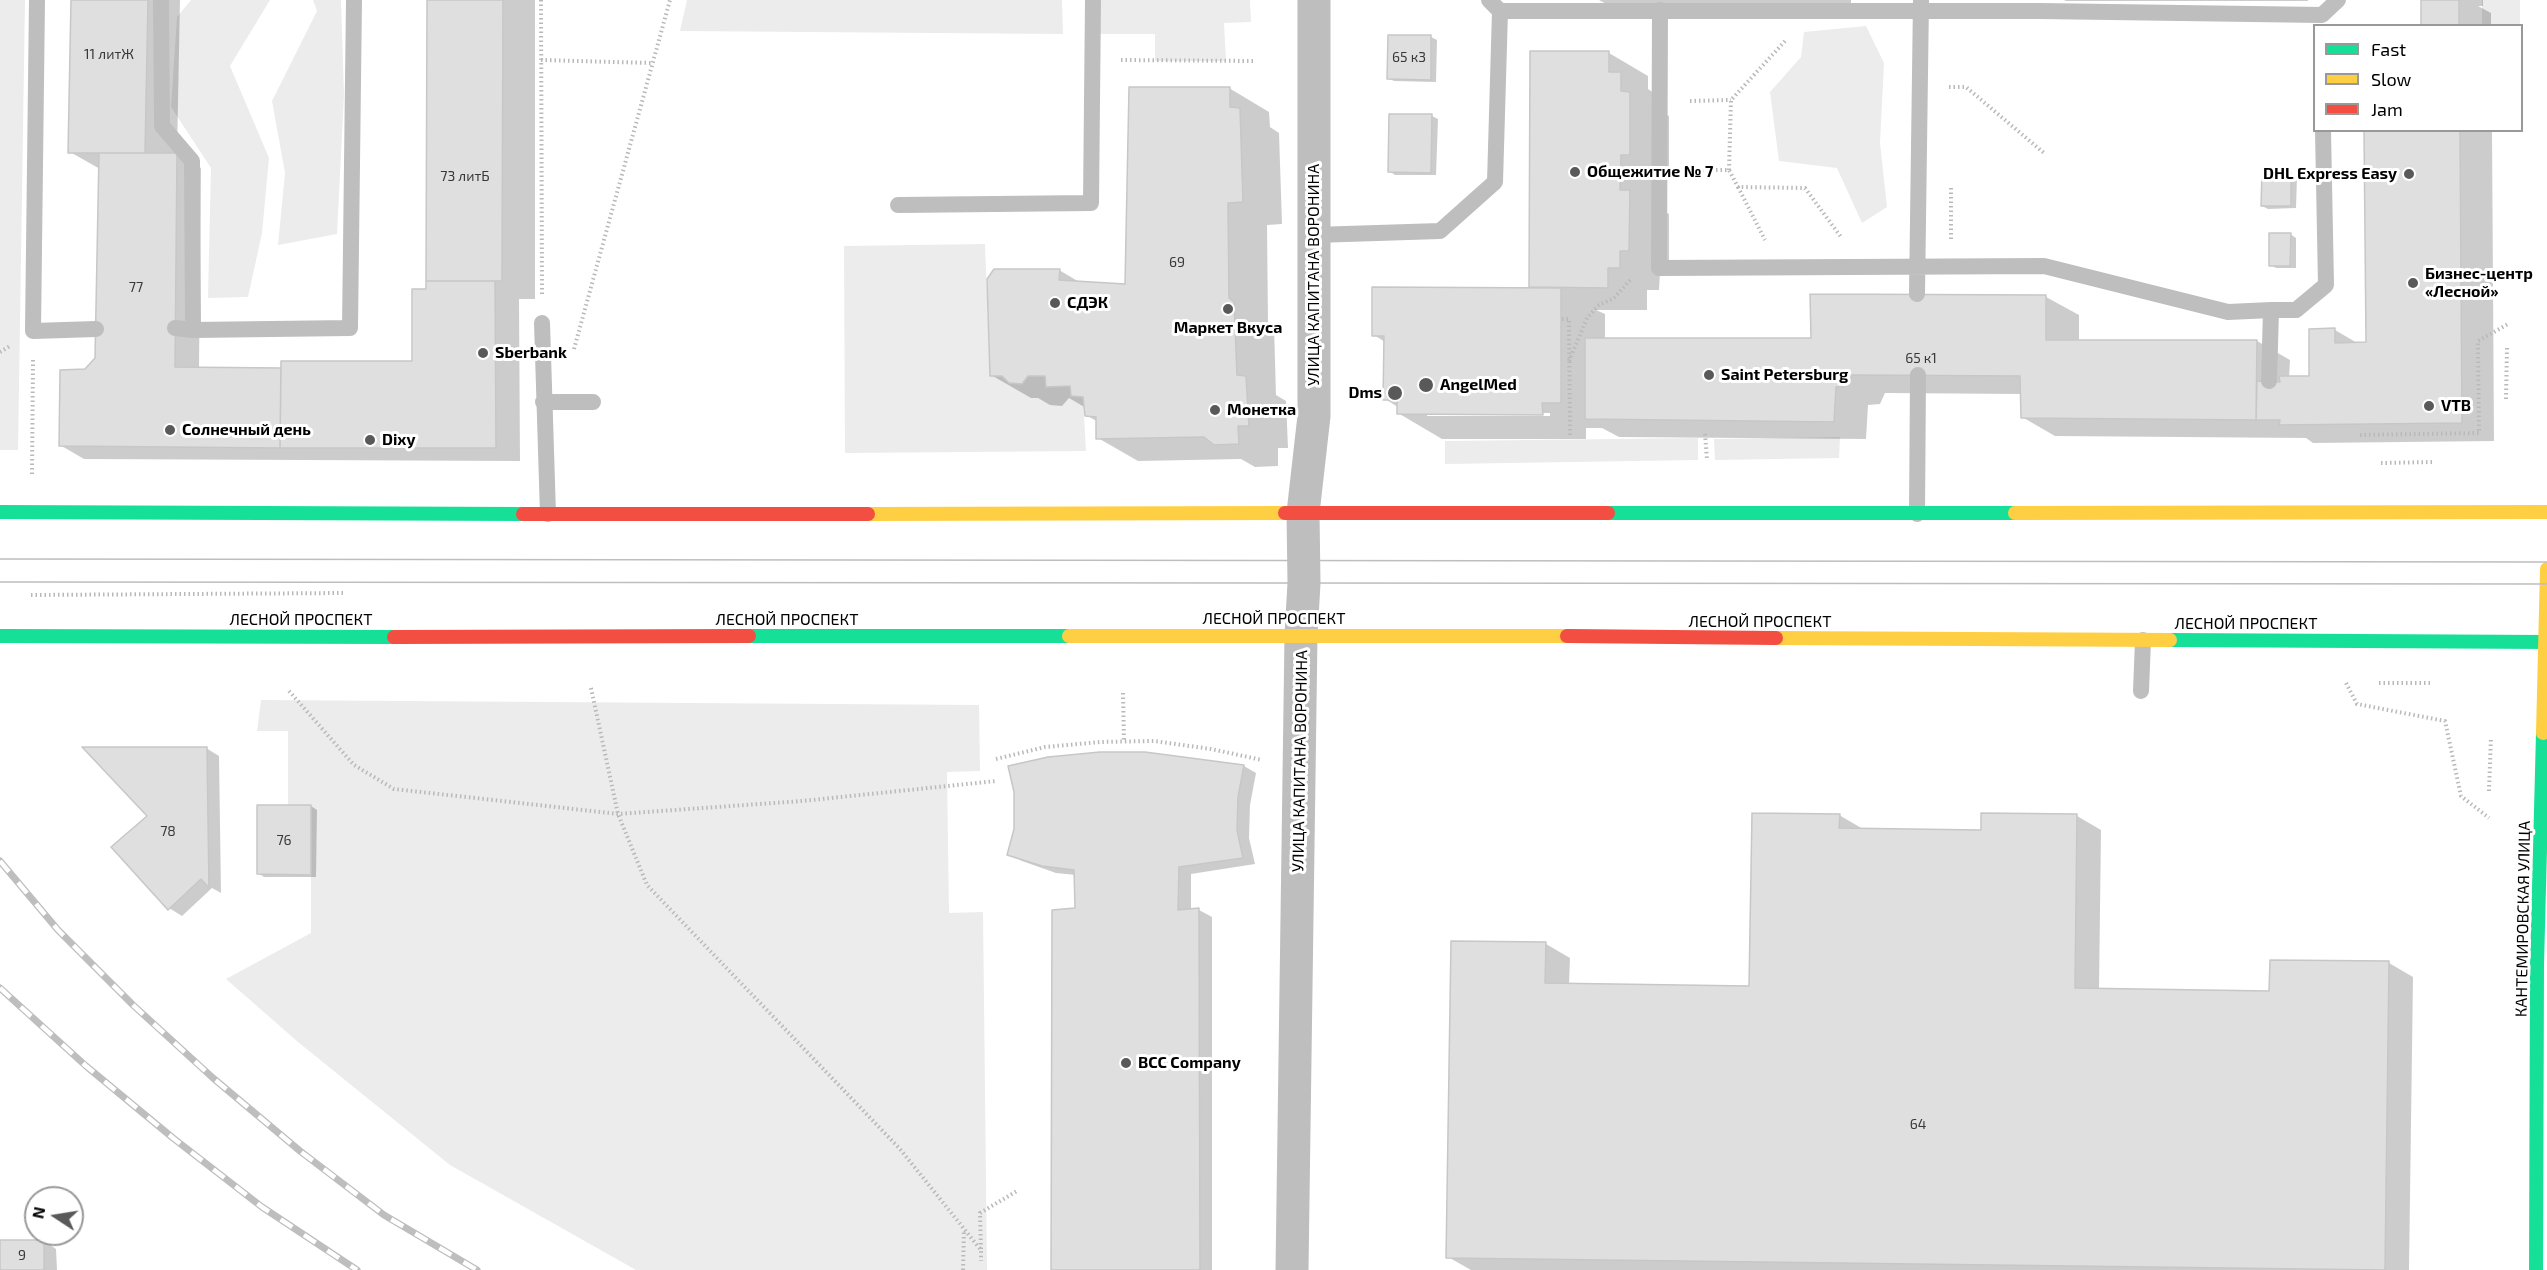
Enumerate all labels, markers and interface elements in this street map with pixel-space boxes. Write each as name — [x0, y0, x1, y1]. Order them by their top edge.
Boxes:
legend — [2313, 24, 2523, 132]
text: Fast — [2371, 38, 2406, 60]
house number: 11 литЖ — [84, 46, 134, 62]
house number: 65 к3 — [1392, 49, 1426, 65]
text: Slow — [2371, 68, 2411, 90]
text: Jam — [2371, 98, 2403, 120]
place label: Общежитие № 7 — [1587, 162, 1713, 182]
street label: УЛИЦА КАПИТАНА ВОРОНИНА — [1304, 164, 1324, 386]
place label: DHL Express Easy — [2263, 164, 2397, 184]
marker: Общежитие № 7 — [1568, 165, 1582, 179]
marker: DHL Express Easy — [2402, 167, 2416, 181]
house number: 73 литБ — [440, 168, 490, 184]
house number: 69 — [1169, 254, 1185, 270]
place label: Бизнес-центр «Лесной» — [2425, 264, 2533, 302]
marker: Бизнес-центр «Лесной» — [2406, 276, 2420, 290]
house number: 77 — [129, 279, 143, 295]
place label: СДЭК — [1067, 293, 1108, 313]
marker: СДЭК — [1048, 296, 1062, 310]
marker: Маркет Вкуса — [1221, 302, 1235, 316]
place label: Маркет Вкуса — [1174, 318, 1282, 338]
place label: Sberbank — [495, 343, 567, 363]
marker: Sberbank — [476, 346, 490, 360]
house number: 65 к1 — [1905, 350, 1937, 366]
place label: Saint Petersburg — [1721, 365, 1848, 385]
marker: Saint Petersburg — [1702, 368, 1716, 382]
place label: AngelMed — [1440, 375, 1517, 395]
marker: AngelMed — [1417, 376, 1435, 394]
place label: Dms — [1348, 383, 1382, 403]
marker: Dms — [1386, 384, 1404, 402]
place label: VTB — [2441, 396, 2471, 416]
marker: VTB — [2422, 399, 2436, 413]
place label: Монетка — [1227, 400, 1296, 420]
marker: Монетка — [1208, 403, 1222, 417]
place label: Солнечный день — [182, 420, 311, 440]
marker: Солнечный день — [163, 423, 177, 437]
place label: Dixy — [382, 430, 415, 450]
marker: Dixy — [363, 433, 377, 447]
street label: ЛЕСНОЙ ПРОСПЕКТ — [1203, 609, 1345, 629]
street label: ЛЕСНОЙ ПРОСПЕКТ — [230, 610, 372, 630]
street label: ЛЕСНОЙ ПРОСПЕКТ — [716, 610, 858, 630]
street label: ЛЕСНОЙ ПРОСПЕКТ — [1689, 612, 1831, 632]
street label: ЛЕСНОЙ ПРОСПЕКТ — [2175, 614, 2317, 634]
street label: УЛИЦА КАПИТАНА ВОРОНИНА — [1288, 650, 1312, 872]
street label: КАНТЕМИРОВСКАЯ УЛИЦА — [2512, 821, 2534, 1017]
house number: 78 — [160, 823, 176, 839]
house number: 76 — [276, 832, 292, 848]
place label: BCC Company — [1138, 1053, 1241, 1073]
marker: BCC Company — [1119, 1056, 1133, 1070]
house number: 64 — [1910, 1116, 1926, 1132]
north arrow — [24, 1186, 84, 1246]
text: N — [27, 1205, 48, 1220]
house number: 9 — [18, 1247, 26, 1263]

